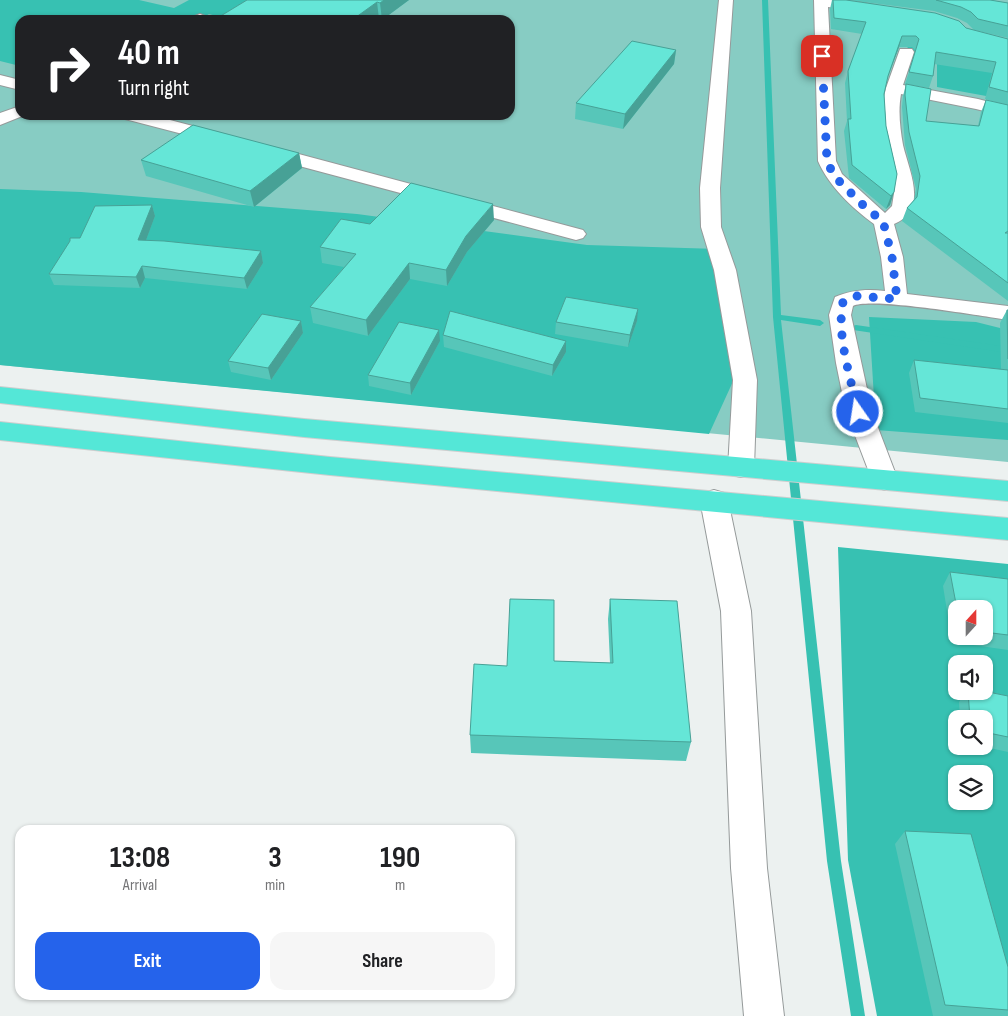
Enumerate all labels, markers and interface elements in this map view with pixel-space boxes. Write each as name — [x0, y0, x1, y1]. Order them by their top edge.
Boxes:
text: 40 m — [118, 32, 180, 75]
icon: right — [35, 35, 100, 100]
pin — [801, 35, 843, 77]
icon: arrive — [808, 42, 836, 70]
text: Turn right — [118, 75, 189, 102]
position arrow — [831, 385, 883, 437]
north arrow — [948, 600, 992, 645]
map controls — [948, 600, 993, 810]
button: sound — [948, 655, 993, 700]
button: search — [948, 710, 993, 755]
button: layers — [948, 765, 993, 810]
text: 13:08 — [110, 840, 170, 876]
text: 3 — [268, 840, 282, 876]
text: 190 — [380, 840, 420, 876]
text: Arrival — [123, 876, 157, 895]
text: min — [265, 876, 285, 895]
text: m — [395, 876, 405, 895]
button: Exit — [35, 932, 260, 990]
button: Share — [270, 932, 495, 990]

